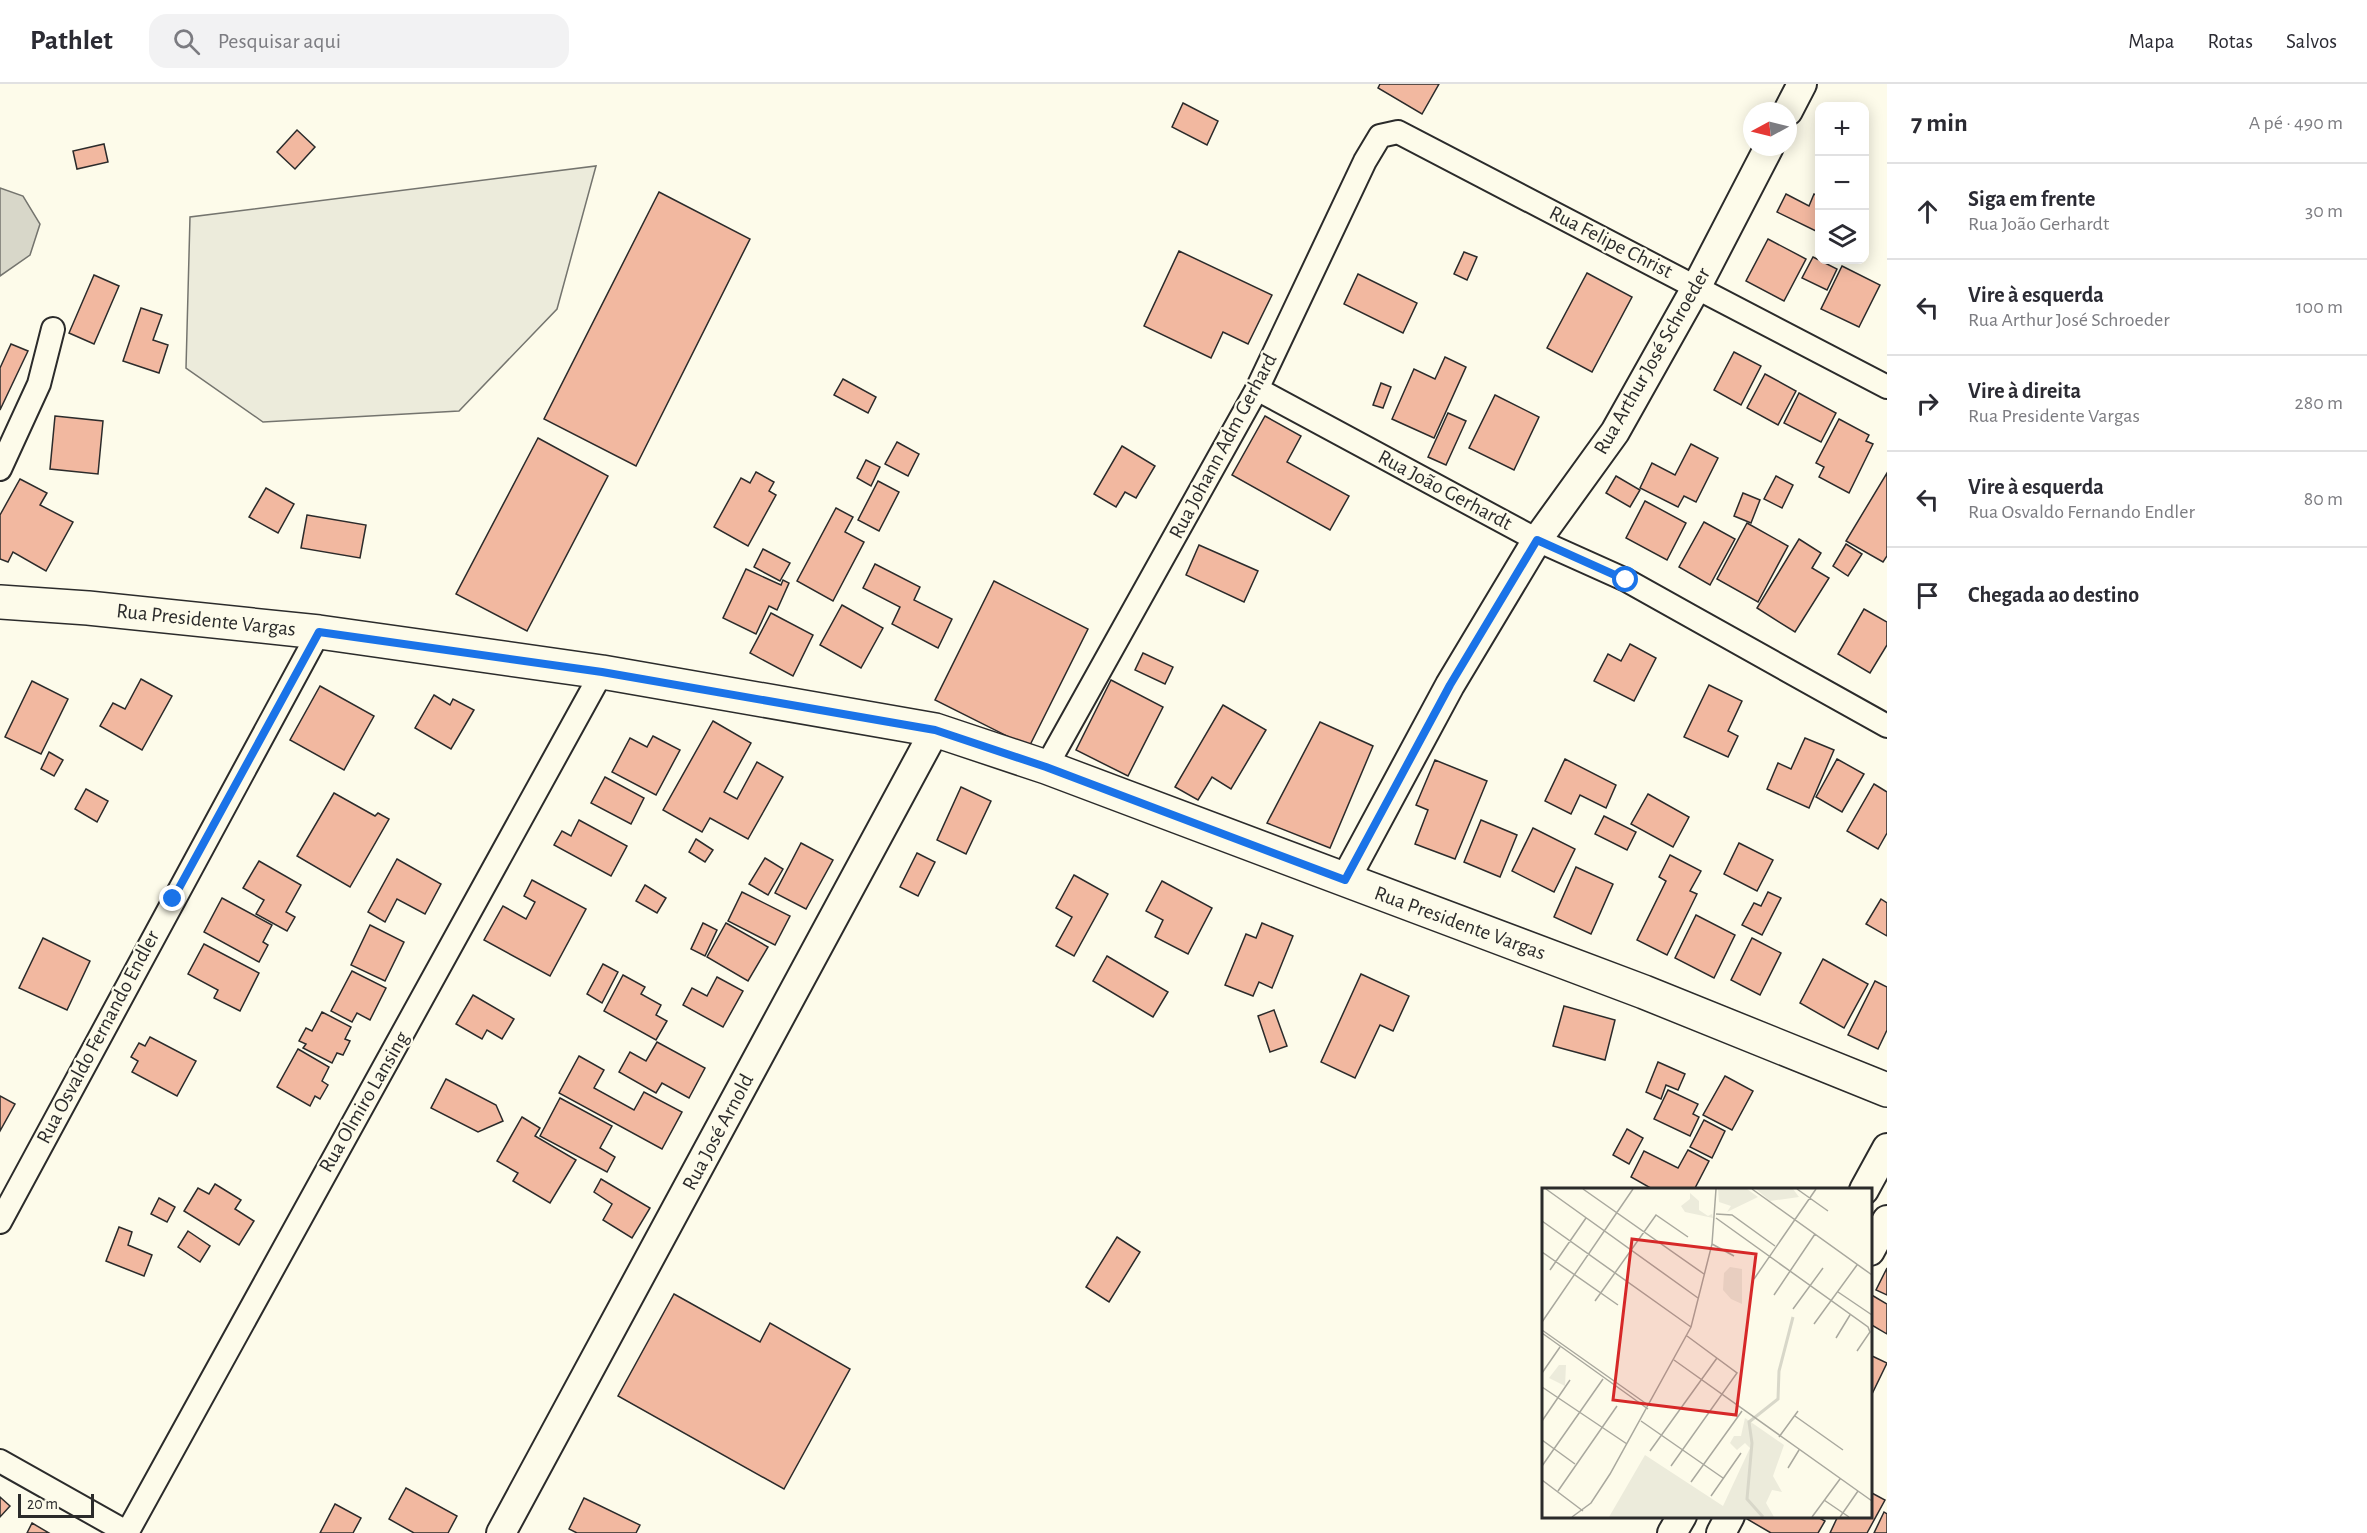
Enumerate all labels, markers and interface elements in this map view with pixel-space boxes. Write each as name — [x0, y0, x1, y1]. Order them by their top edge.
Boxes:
search box — [149, 14, 569, 68]
icon: search — [170, 25, 203, 58]
text: Pathlet — [30, 27, 113, 55]
text: Pesquisar aqui — [218, 30, 341, 52]
text: Mapa — [2128, 31, 2175, 52]
text: Rotas — [2208, 31, 2253, 52]
text: Salvos — [2286, 31, 2337, 52]
north arrow — [1743, 102, 1797, 156]
map controls — [1815, 102, 1869, 264]
button: + — [1815, 102, 1869, 156]
text: 7 min — [1911, 110, 1968, 136]
text: A pé · 490 m — [2249, 113, 2343, 133]
button: − — [1815, 156, 1869, 210]
text: Siga em frente — [1968, 188, 2095, 210]
icon: ahead — [1911, 195, 1944, 228]
text: 30 m — [2305, 201, 2343, 221]
street label: Rua Felipe Christ — [1546, 202, 1676, 282]
button: layers — [1815, 210, 1869, 264]
text: Rua João Gerhardt — [1968, 214, 2109, 234]
street label: Rua Arthur José Schroeder — [1590, 264, 1714, 458]
text: Vire à esquerda — [1968, 284, 2104, 306]
icon: left — [1911, 291, 1944, 324]
text: 100 m — [2296, 297, 2343, 317]
text: Rua Arthur José Schroeder — [1968, 310, 2170, 330]
street label: Rua Johann Adm Gerhard — [1165, 350, 1281, 542]
text: Vire à direita — [1968, 380, 2081, 402]
icon: right — [1911, 387, 1944, 420]
text: 280 m — [2295, 393, 2343, 413]
text: Rua Presidente Vargas — [1968, 406, 2140, 426]
street label: Rua João Gerhardt — [1375, 446, 1516, 534]
text: Vire à esquerda — [1968, 476, 2104, 498]
icon: left — [1911, 483, 1944, 516]
text: 80 m — [2304, 489, 2343, 509]
text: Rua Osvaldo Fernando Endler — [1968, 502, 2195, 522]
route start — [1612, 566, 1638, 592]
icon: arrive — [1911, 579, 1944, 612]
text: Chegada ao destino — [1968, 584, 2139, 606]
street label: Rua Presidente Vargas — [115, 600, 297, 640]
street label: Rua Presidente Vargas — [1372, 882, 1548, 964]
route end — [159, 885, 185, 911]
street label: Rua Osvaldo Fernando Endler — [33, 927, 163, 1147]
street label: Rua Olmiro Lansing — [315, 1027, 413, 1176]
street label: Rua José Arnold — [679, 1070, 757, 1194]
inset map — [1542, 1188, 1872, 1518]
scale bar — [18, 1491, 94, 1518]
text: 20 m — [27, 1496, 58, 1512]

